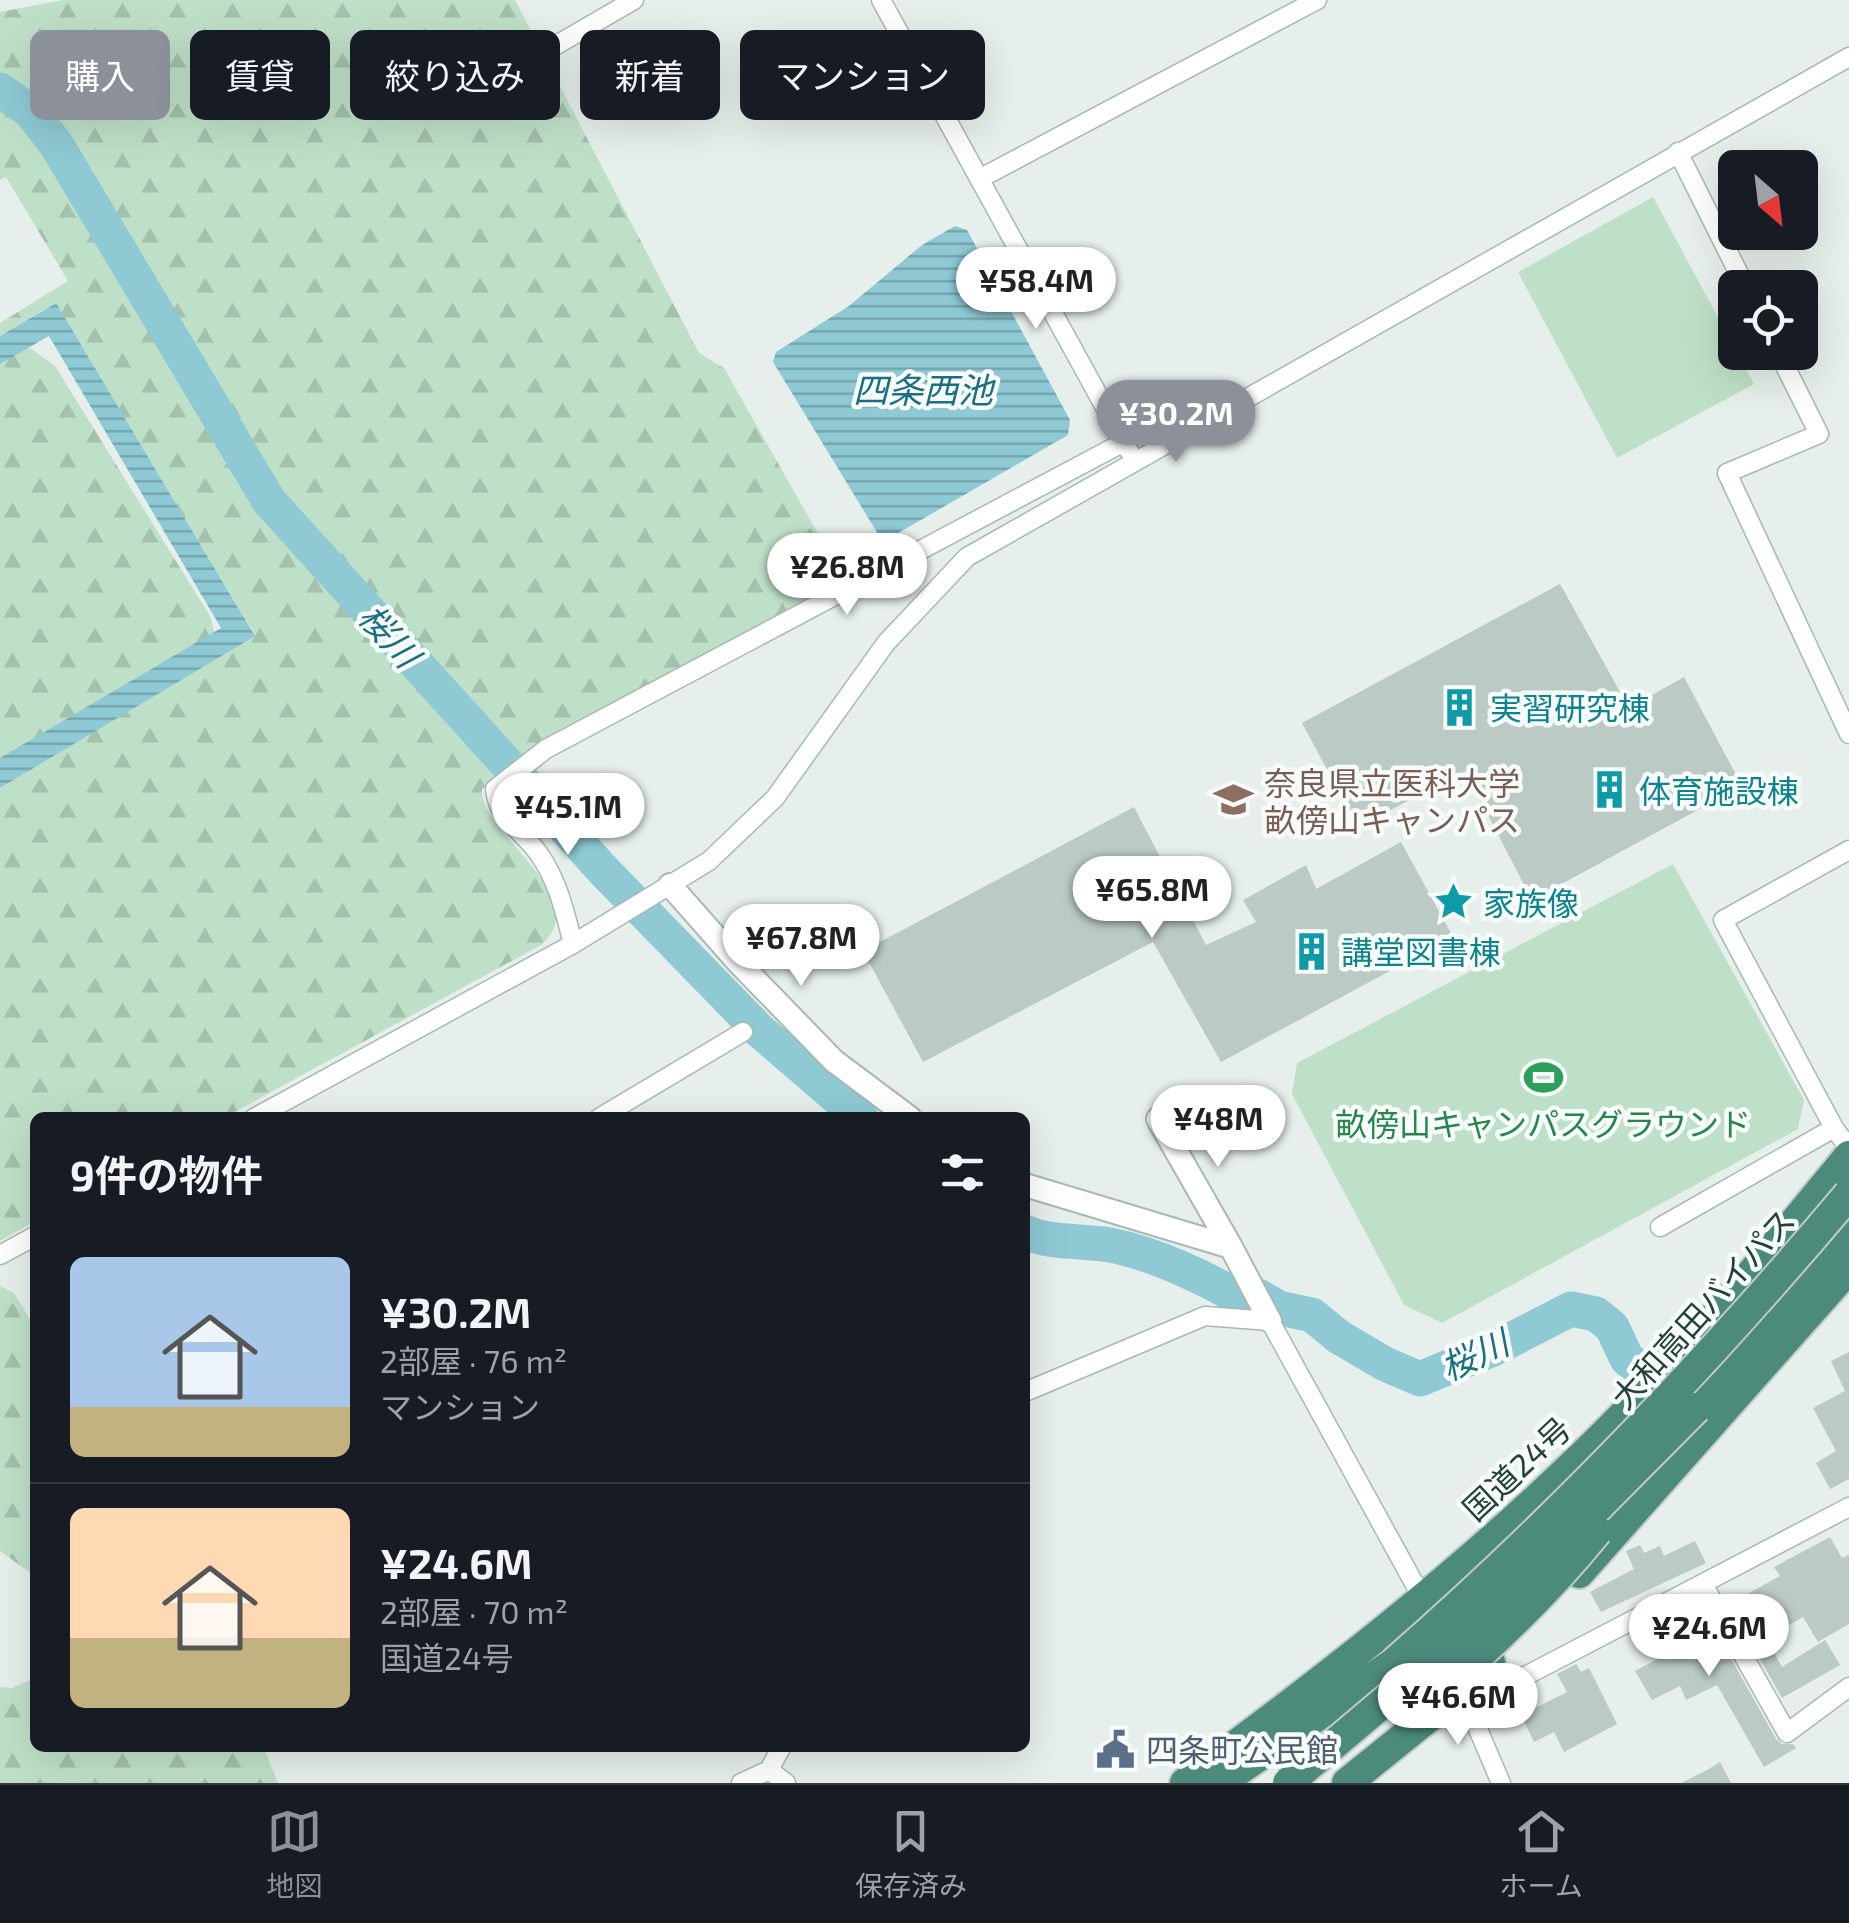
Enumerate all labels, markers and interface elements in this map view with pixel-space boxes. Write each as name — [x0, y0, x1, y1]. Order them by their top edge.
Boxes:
chip: 購入 — [30, 30, 170, 120]
chip: 賃貸 — [190, 30, 330, 120]
chip: 絞り込み — [350, 30, 560, 120]
chip: 新着 — [580, 30, 720, 120]
chip: マンション — [740, 30, 985, 120]
north arrow — [1718, 150, 1818, 250]
map controls — [1718, 150, 1818, 370]
pin: ¥58.4M — [955, 247, 1117, 332]
text: ¥58.4M — [978, 260, 1094, 298]
button: locate — [1718, 270, 1818, 370]
water label: 四条西池 — [853, 368, 996, 410]
pin: ¥30.2M — [1095, 380, 1257, 465]
text: ¥30.2M — [1118, 393, 1234, 431]
pin: ¥26.8M — [766, 533, 928, 618]
text: ¥26.8M — [789, 546, 905, 584]
water label: 桜川 — [351, 595, 432, 678]
building icon: 実習研究棟 — [1439, 686, 1481, 728]
place label: 実習研究棟 — [1490, 688, 1650, 726]
place label: 奈良県立医科大学 畝傍山キャンパス — [1264, 763, 1520, 838]
building icon: 体育施設棟 — [1588, 769, 1630, 811]
place label: 体育施設棟 — [1639, 771, 1799, 809]
pin: ¥45.1M — [487, 773, 649, 858]
school or university icon: 奈良県立医科大学 畝傍山キャンパス — [1213, 779, 1255, 821]
text: ¥45.1M — [514, 786, 622, 824]
pin: ¥65.8M — [1071, 856, 1233, 941]
text: ¥65.8M — [1095, 869, 1209, 907]
place icon: 家族像 — [1432, 881, 1474, 923]
place label: 家族像 — [1483, 883, 1579, 921]
pin: ¥67.8M — [720, 904, 882, 989]
text: ¥67.8M — [745, 917, 857, 955]
building icon: 講堂図書棟 — [1290, 930, 1332, 972]
place label: 講堂図書棟 — [1341, 932, 1501, 970]
sports icon: 畝傍山キャンパスグラウンド — [1522, 1057, 1564, 1099]
pin: ¥48M — [1159, 1085, 1277, 1170]
text: ¥48M — [1173, 1098, 1263, 1136]
place label: 畝傍山キャンパスグラウンド — [1335, 1104, 1751, 1142]
icon: filters — [935, 1145, 990, 1200]
text: 9件の物件 — [70, 1149, 263, 1199]
street label: 大和高田バイパス — [1602, 1200, 1802, 1416]
text: ¥30.2M — [380, 1286, 531, 1336]
icon: home — [150, 1297, 270, 1417]
water label: 桜川 — [1433, 1318, 1518, 1388]
text: 2部屋 · 76 m² — [380, 1341, 567, 1379]
text: マンション — [380, 1387, 540, 1425]
street label: 国道24号 — [1454, 1409, 1578, 1527]
text: ¥24.6M — [380, 1537, 533, 1587]
icon: home — [150, 1548, 270, 1668]
text: 2部屋 · 70 m² — [380, 1592, 568, 1630]
pin: ¥24.6M — [1628, 1594, 1790, 1679]
text: ¥24.6M — [1651, 1607, 1767, 1645]
text: 国道24号 — [380, 1638, 514, 1676]
pin: ¥46.6M — [1377, 1663, 1539, 1748]
text: ¥46.6M — [1400, 1676, 1516, 1714]
public building icon: 四条町公民館 — [1095, 1728, 1137, 1770]
place label: 四条町公民館 — [1146, 1730, 1338, 1768]
tab: 地図 — [266, 1804, 322, 1904]
tab: 保存済み — [855, 1804, 967, 1904]
tab: ホーム — [1500, 1804, 1583, 1904]

